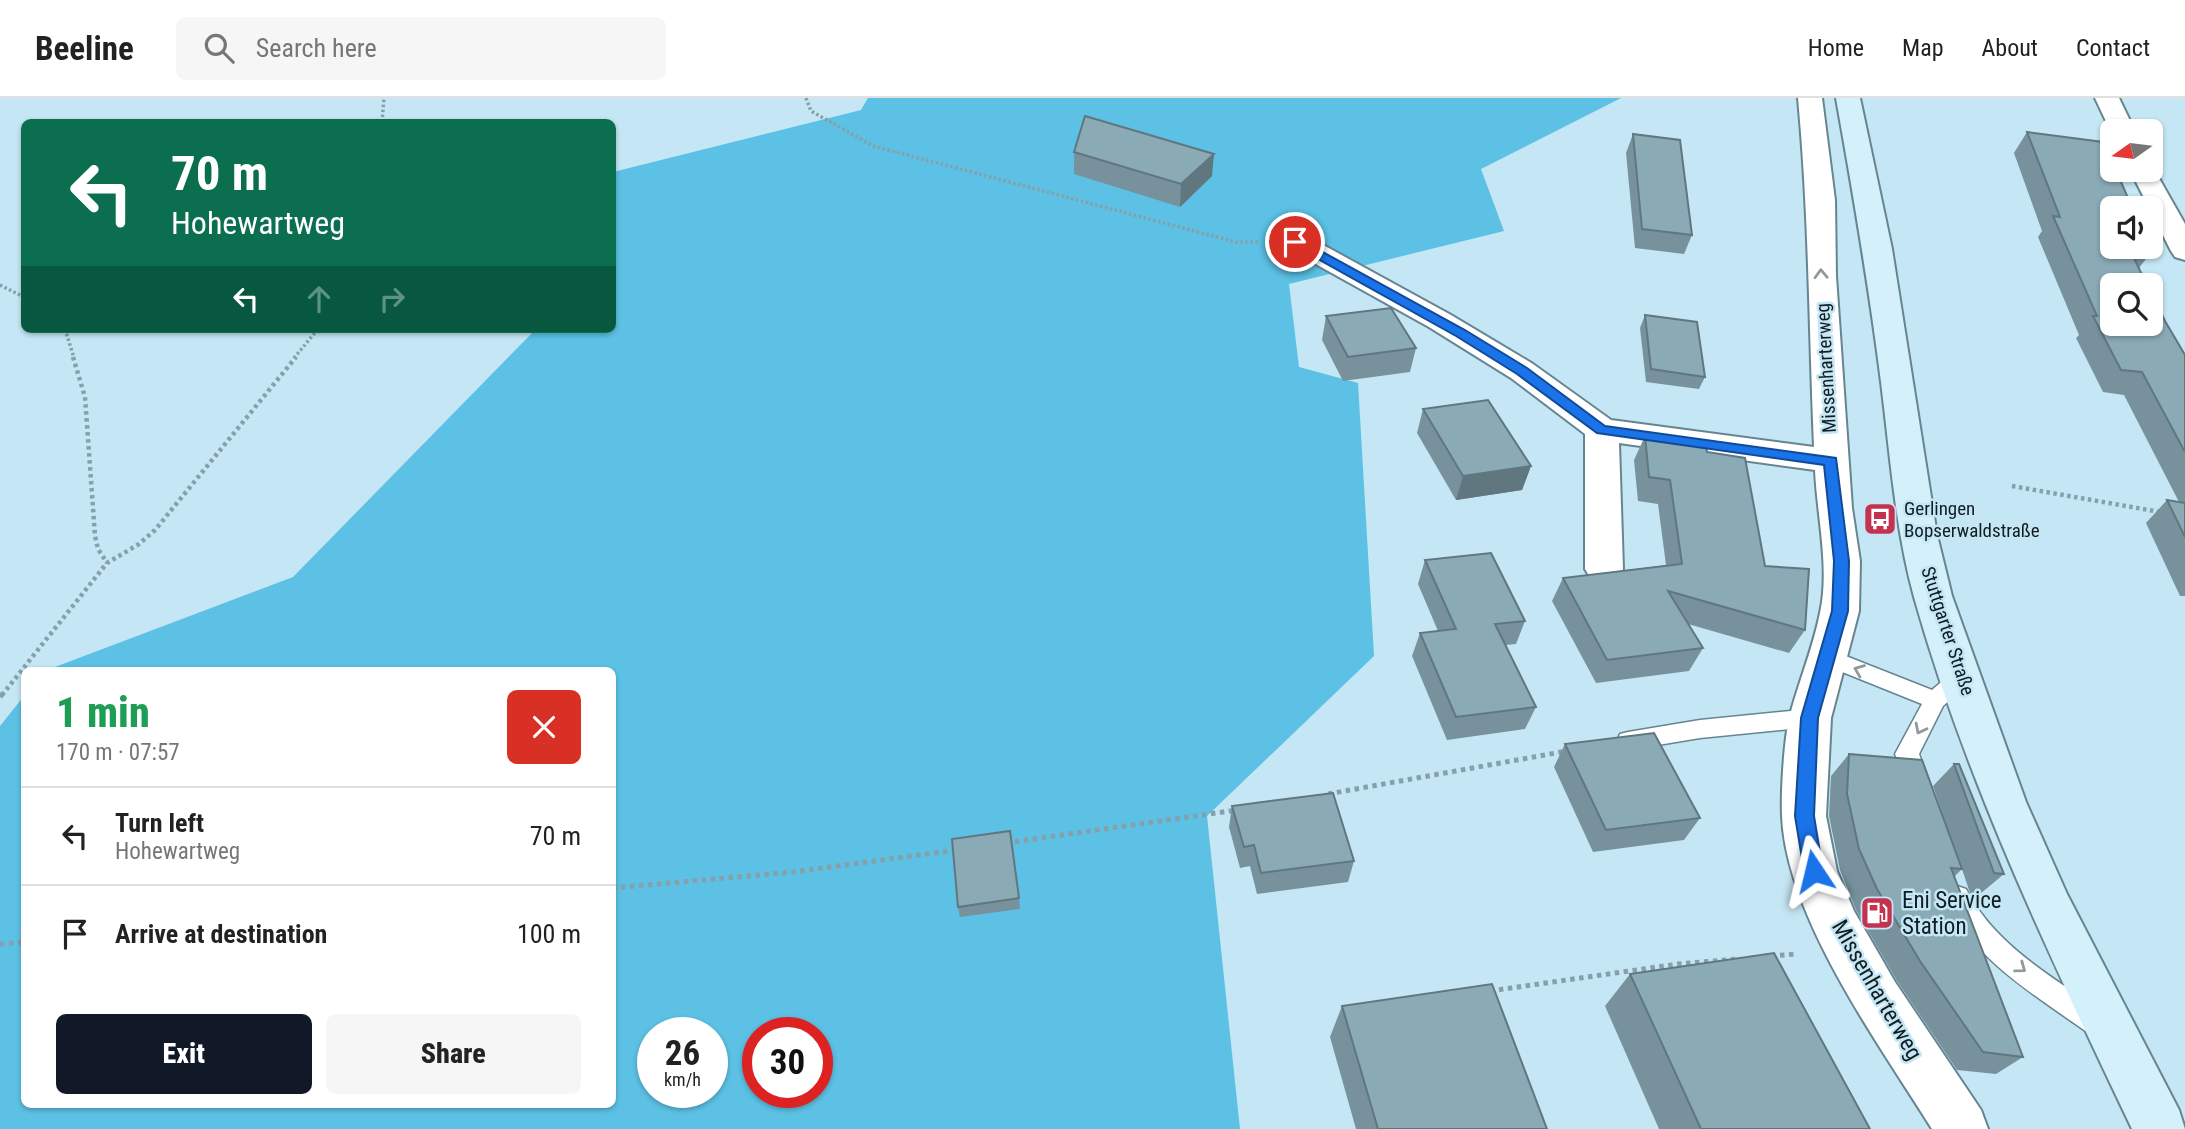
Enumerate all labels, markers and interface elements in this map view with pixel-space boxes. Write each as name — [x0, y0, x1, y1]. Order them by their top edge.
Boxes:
search box — [176, 17, 666, 80]
text: Beeline — [35, 29, 134, 68]
icon: search — [200, 29, 238, 67]
text: Search here — [256, 33, 377, 63]
text: Home — [1808, 34, 1864, 62]
text: Map — [1902, 34, 1944, 62]
text: About — [1982, 34, 2038, 62]
text: Contact — [2076, 34, 2150, 62]
north arrow — [2100, 119, 2163, 182]
map controls — [2100, 119, 2163, 336]
text: 70 m — [171, 145, 268, 202]
icon: left — [56, 147, 147, 238]
button: sound — [2100, 196, 2163, 259]
text: Hohewartweg — [171, 204, 345, 242]
pin — [1265, 212, 1325, 272]
icon: arrive — [1276, 223, 1314, 261]
one-way arrow — [1813, 269, 1829, 279]
button: search — [2100, 273, 2163, 336]
icon: left — [227, 280, 265, 318]
icon: ahead — [300, 280, 338, 318]
icon: right — [373, 280, 411, 318]
street label: Missenharterweg — [1811, 303, 1841, 433]
place label: Gerlingen Bopserwaldstraße — [1904, 497, 2040, 542]
bus stop icon: Gerlingen Bopserwaldstraße — [1861, 500, 1899, 538]
street label: Stuttgarter Straße — [1916, 564, 1980, 698]
one-way arrow — [1853, 664, 1865, 678]
text: 1 min — [56, 688, 150, 737]
button: close — [507, 690, 581, 764]
one-way arrow — [1914, 722, 1928, 734]
text: 170 m · 07:57 — [56, 739, 180, 766]
text: Turn left — [115, 808, 204, 838]
icon: left — [56, 817, 94, 855]
text: 70 m — [530, 821, 581, 851]
position arrow — [1777, 834, 1851, 908]
text: Hohewartweg — [115, 838, 240, 865]
place label: Eni Service Station — [1902, 887, 2002, 940]
fuel station icon: Eni Service Station — [1858, 894, 1896, 932]
icon: arrive — [56, 915, 94, 953]
street label: Missenharterweg — [1826, 915, 1928, 1065]
text: Arrive at destination — [115, 919, 327, 949]
text: 100 m — [517, 919, 581, 949]
one-way arrow — [2013, 960, 2026, 972]
button: Exit — [56, 1014, 312, 1094]
button: Share — [326, 1014, 581, 1094]
speed limit sign: 30 — [742, 1017, 833, 1108]
text: 26 — [665, 1033, 700, 1074]
text: km/h — [664, 1069, 701, 1090]

